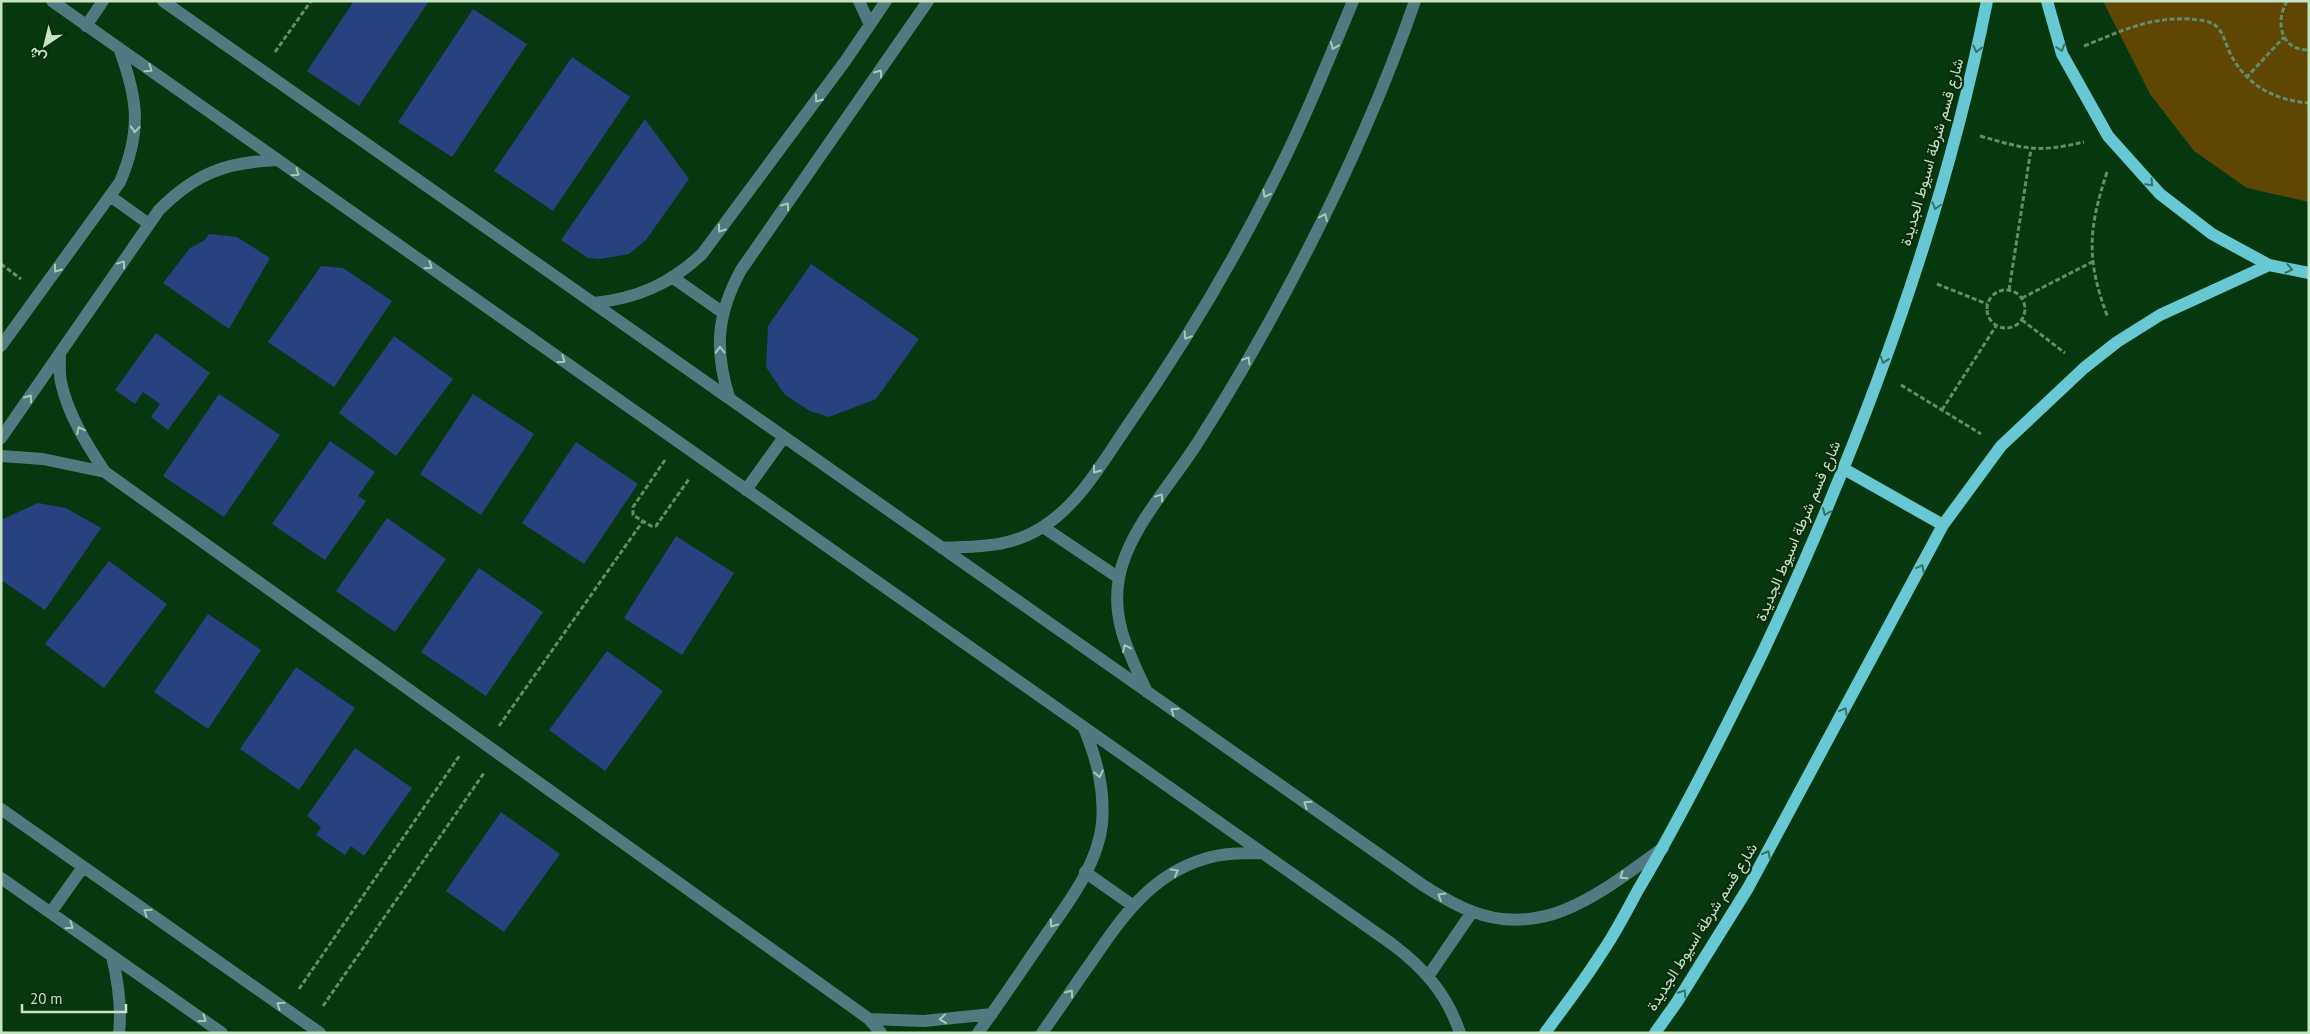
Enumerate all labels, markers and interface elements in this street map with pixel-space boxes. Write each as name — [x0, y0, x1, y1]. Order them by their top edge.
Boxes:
north arrow — [20, 20, 70, 70]
one-way arrow — [1330, 41, 1340, 50]
text: ش — [25, 43, 50, 68]
one-way arrow — [2055, 43, 2065, 52]
one-way arrow — [1972, 45, 1983, 53]
street label: شارع قسم شرطة اسيوط الجديدة — [1896, 56, 1969, 248]
one-way arrow — [143, 63, 153, 72]
one-way arrow — [873, 69, 882, 78]
one-way arrow — [815, 93, 824, 103]
one-way arrow — [129, 126, 140, 134]
one-way arrow — [291, 167, 300, 176]
one-way arrow — [2144, 177, 2153, 186]
one-way arrow — [1263, 189, 1273, 198]
one-way arrow — [1931, 201, 1941, 210]
one-way arrow — [780, 202, 789, 211]
one-way arrow — [1317, 213, 1328, 222]
one-way arrow — [718, 223, 727, 233]
one-way arrow — [423, 260, 433, 269]
one-way arrow — [116, 261, 125, 270]
one-way arrow — [54, 263, 63, 273]
one-way arrow — [2285, 263, 2293, 274]
one-way arrow — [1184, 331, 1194, 340]
one-way arrow — [714, 345, 725, 353]
one-way arrow — [556, 354, 566, 363]
one-way arrow — [1880, 355, 1890, 364]
one-way arrow — [1241, 357, 1251, 366]
one-way arrow — [23, 394, 32, 404]
one-way arrow — [75, 426, 86, 435]
street label: شارع قسم شرطة اسيوط الجديدة — [1751, 438, 1846, 625]
one-way arrow — [1093, 464, 1102, 474]
one-way arrow — [1154, 494, 1164, 503]
one-way arrow — [1821, 507, 1832, 516]
one-way arrow — [1915, 564, 1925, 573]
one-way arrow — [1122, 644, 1133, 653]
one-way arrow — [1838, 707, 1848, 716]
one-way arrow — [1170, 708, 1180, 717]
one-way arrow — [1093, 770, 1104, 779]
one-way arrow — [1304, 801, 1313, 810]
street label: شارع قسم شرطة اسيوط الجديدة — [1642, 839, 1763, 1015]
one-way arrow — [1761, 850, 1771, 859]
one-way arrow — [1170, 868, 1179, 878]
one-way arrow — [1619, 870, 1629, 879]
one-way arrow — [1438, 893, 1447, 903]
one-way arrow — [144, 909, 153, 918]
one-way arrow — [1050, 918, 1059, 928]
one-way arrow — [64, 920, 74, 929]
scale bar — [22, 982, 126, 1014]
text: 20 m — [30, 989, 63, 1008]
one-way arrow — [1064, 989, 1073, 998]
one-way arrow — [1676, 989, 1686, 998]
one-way arrow — [277, 1002, 286, 1011]
one-way arrow — [197, 1013, 206, 1022]
one-way arrow — [939, 1014, 947, 1025]

